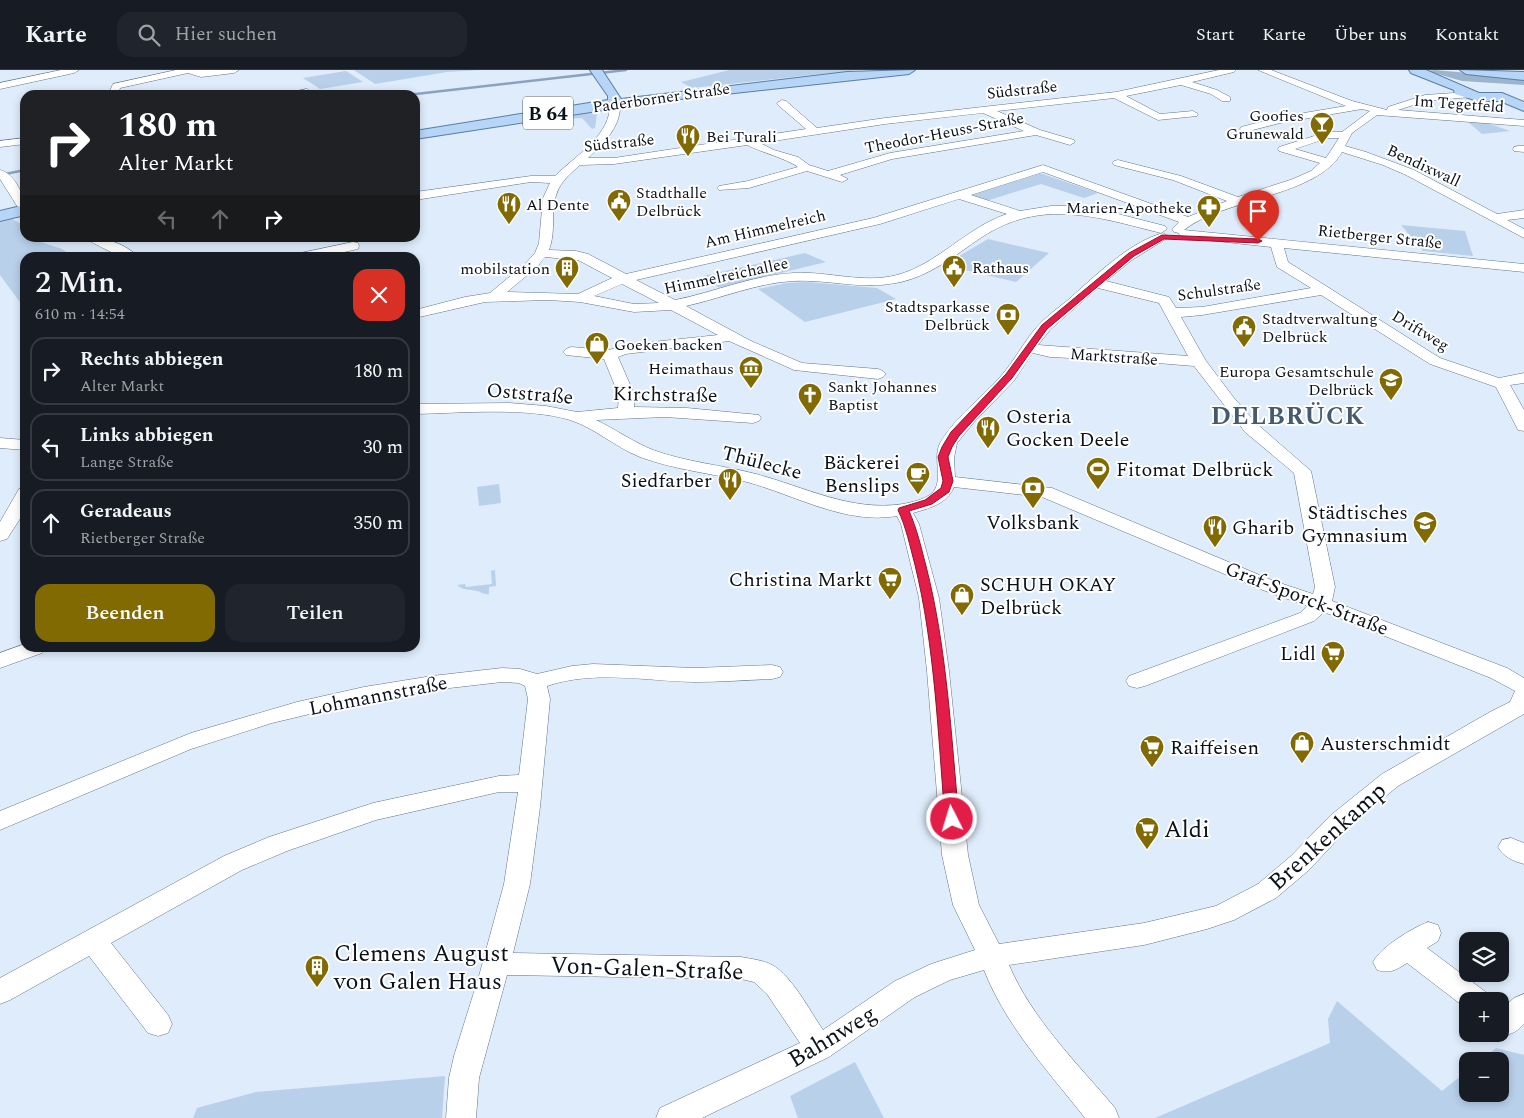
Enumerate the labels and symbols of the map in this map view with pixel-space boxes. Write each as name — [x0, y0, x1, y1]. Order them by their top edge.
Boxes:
street label: Südstraße — [986, 74, 1059, 106]
street label: Paderborner Straße — [591, 76, 731, 120]
street label: Im Tegetfeld — [1413, 89, 1505, 119]
road number: B 64 — [523, 96, 573, 129]
place label: Goofies Grunewald — [1226, 104, 1304, 146]
street label: Theodor-Heuss-Straße — [862, 106, 1026, 160]
bar icon: Goofies Grunewald — [1309, 111, 1335, 145]
restaurant icon: Bei Turali — [675, 123, 701, 157]
place label: Bei Turali — [706, 125, 777, 149]
street label: Südstraße — [583, 127, 656, 159]
street label: Bendixwall — [1383, 138, 1464, 193]
place label: Stadthalle Delbrück — [636, 181, 707, 223]
public building icon: Stadthalle Delbrück — [606, 188, 632, 222]
pin — [1237, 190, 1279, 241]
restaurant icon: Al Dente — [496, 191, 522, 225]
place label: Al Dente — [526, 193, 589, 217]
pharmacy icon: Marien-Apotheke — [1196, 194, 1222, 228]
place label: Marien-Apotheke — [1066, 196, 1192, 220]
street label: Am Himmelreich — [702, 203, 828, 255]
street label: Rietberger Straße — [1316, 219, 1443, 255]
street label: Himmelreichallee — [662, 251, 791, 301]
public building icon: Rathaus — [941, 254, 967, 288]
building icon: mobilstation — [554, 255, 580, 289]
place label: Rathaus — [972, 256, 1029, 280]
place label: mobilstation — [460, 257, 550, 281]
street label: Schulstraße — [1176, 272, 1262, 308]
place label: Stadtsparkasse Delbrück — [885, 295, 990, 337]
bank icon: Stadtsparkasse Delbrück — [995, 302, 1021, 336]
street label: Driftweg — [1387, 304, 1454, 357]
place label: Stadtverwaltung Delbrück — [1262, 307, 1378, 349]
public building icon: Stadtverwaltung Delbrück — [1231, 314, 1257, 348]
shop icon: Goeken backen — [584, 331, 610, 365]
place label: Goeken backen — [614, 333, 723, 357]
street label: Marktstraße — [1069, 342, 1159, 372]
museum icon: Heimathaus — [738, 355, 764, 389]
place label: Heimathaus — [648, 357, 734, 381]
place label: Europa Gesamtschule Delbrück — [1219, 360, 1374, 402]
school or university icon: Europa Gesamtschule Delbrück — [1378, 367, 1404, 401]
street label: Oststraße — [485, 375, 575, 413]
place label: Sankt Johannes Baptist — [828, 375, 937, 417]
street label: Kirchstraße — [612, 379, 718, 411]
church icon: Sankt Johannes Baptist — [797, 382, 823, 416]
district label: DELBRÜCK — [1211, 398, 1365, 436]
place label: Osteria Gocken Deele — [1006, 402, 1129, 455]
restaurant icon: Osteria Gocken Deele — [975, 415, 1001, 449]
street label: Thülecke — [718, 438, 805, 488]
place label: Bäckerei Benslips — [823, 448, 900, 501]
place label: Fitomat Delbrück — [1116, 455, 1273, 485]
sports icon: Fitomat Delbrück — [1085, 456, 1111, 490]
cafe icon: Bäckerei Benslips — [905, 461, 931, 495]
place label: Siedfarber — [621, 466, 712, 496]
restaurant icon: Siedfarber — [717, 467, 743, 501]
bank icon: Volksbank — [1020, 475, 1046, 509]
place label: Städtisches Gymnasium — [1301, 498, 1408, 551]
place label: Volksbank — [986, 508, 1080, 538]
school or university icon: Städtisches Gymnasium — [1412, 510, 1438, 544]
place label: Gharib — [1232, 513, 1294, 543]
restaurant icon: Gharib — [1202, 514, 1228, 548]
street label: Graf-Sporck-Straße — [1220, 554, 1393, 644]
place label: Christina Markt — [729, 565, 872, 595]
supermarket icon: Christina Markt — [877, 566, 903, 600]
place label: SCHUH OKAY Delbrück — [980, 570, 1116, 623]
shop icon: SCHUH OKAY Delbrück — [949, 582, 975, 616]
place label: Lidl — [1280, 639, 1316, 669]
supermarket icon: Lidl — [1320, 640, 1346, 674]
street label: Lohmannstraße — [306, 668, 450, 724]
place label: Austerschmidt — [1320, 729, 1450, 759]
shop icon: Austerschmidt — [1289, 730, 1315, 764]
place label: Raiffeisen — [1170, 733, 1259, 763]
supermarket icon: Raiffeisen — [1139, 734, 1165, 768]
street label: Brenkenkamp — [1260, 774, 1395, 900]
position arrow — [925, 792, 977, 844]
place label: Aldi — [1164, 812, 1210, 848]
supermarket icon: Aldi — [1134, 816, 1160, 850]
place label: Clemens August von Galen Haus — [333, 936, 509, 1000]
street label: Von-Galen-Straße — [550, 948, 744, 990]
building icon: Clemens August von Galen Haus — [304, 954, 330, 988]
street label: Bahnweg — [781, 996, 884, 1077]

